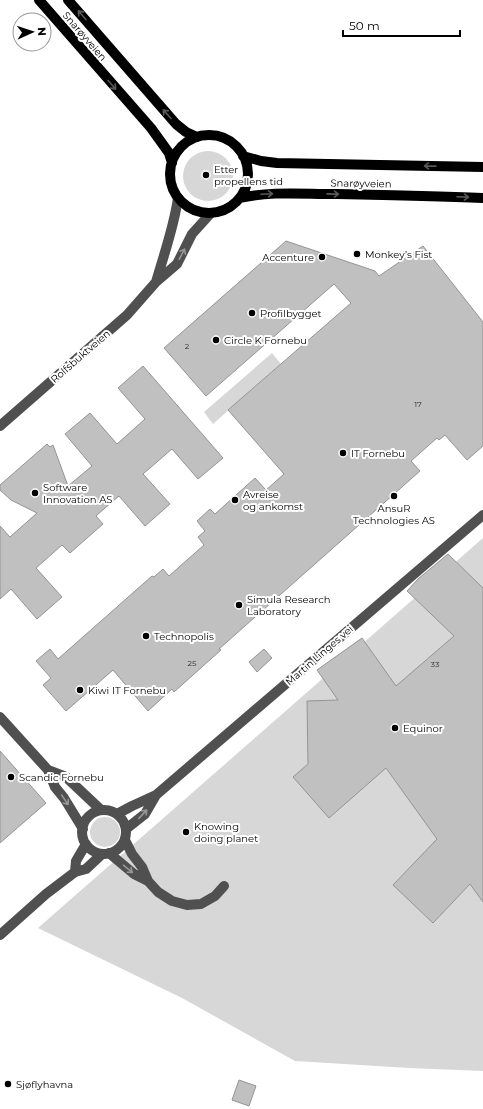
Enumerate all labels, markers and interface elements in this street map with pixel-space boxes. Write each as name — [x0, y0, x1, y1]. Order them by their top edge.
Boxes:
street label: Snarøyveien — [60, 9, 110, 64]
one-way arrow — [77, 10, 86, 21]
north arrow — [12, 12, 52, 52]
scale bar — [343, 12, 460, 38]
text: 50 m — [349, 18, 380, 33]
text: N — [35, 27, 49, 36]
one-way arrow — [108, 80, 117, 90]
one-way arrow — [162, 108, 171, 119]
one-way arrow — [424, 162, 437, 170]
place label: Etter propellens tid — [214, 163, 283, 188]
marker: Etter propellens tid — [201, 170, 211, 180]
street label: Snarøyveien — [330, 176, 392, 191]
one-way arrow — [260, 190, 273, 197]
one-way arrow — [326, 190, 339, 198]
one-way arrow — [456, 194, 469, 201]
one-way arrow — [179, 248, 186, 260]
place label: Monkey’s Fist — [365, 248, 432, 261]
marker: Monkey’s Fist — [352, 249, 362, 259]
place label: Accenture — [262, 251, 314, 264]
marker: Accenture — [317, 252, 327, 262]
place label: Profilbygget — [260, 307, 322, 320]
marker: Profilbygget — [247, 308, 257, 318]
street label: Rolfsbuktveien — [48, 327, 113, 386]
place label: Circle K Fornebu — [224, 334, 307, 347]
marker: Circle K Fornebu — [211, 335, 221, 345]
house number: 2 — [185, 341, 190, 351]
house number: 17 — [414, 399, 422, 409]
place label: IT Fornebu — [351, 447, 405, 460]
marker: IT Fornebu — [338, 448, 348, 458]
place label: Software Innovation AS — [43, 481, 113, 506]
marker: Software Innovation AS — [30, 488, 40, 498]
place label: Avreise og ankomst — [243, 488, 303, 513]
marker: AnsuR Technologies AS — [389, 491, 399, 501]
marker: Avreise og ankomst — [230, 495, 240, 505]
place label: AnsuR Technologies AS — [353, 502, 435, 527]
place label: Simula Research Laboratory — [247, 593, 331, 618]
marker: Simula Research Laboratory — [234, 600, 244, 610]
street label: Martin Linges vei — [283, 622, 356, 688]
place label: Technopolis — [154, 630, 214, 643]
marker: Technopolis — [141, 631, 151, 641]
house number: 25 — [187, 658, 197, 668]
house number: 33 — [431, 659, 440, 669]
place label: Kiwi IT Fornebu — [88, 684, 166, 697]
marker: Kiwi IT Fornebu — [75, 685, 85, 695]
place label: Equinor — [403, 722, 443, 735]
marker: Equinor — [390, 723, 400, 733]
place label: Scandic Fornebu — [19, 771, 104, 784]
marker: Scandic Fornebu — [6, 772, 16, 782]
one-way arrow — [61, 794, 69, 805]
one-way arrow — [138, 809, 148, 819]
place label: Knowing doing planet — [194, 820, 258, 845]
marker: Knowing doing planet — [181, 827, 191, 837]
one-way arrow — [122, 865, 133, 874]
place label: Sjøflyhavna — [16, 1078, 73, 1091]
marker: Sjøflyhavna — [3, 1079, 13, 1089]

